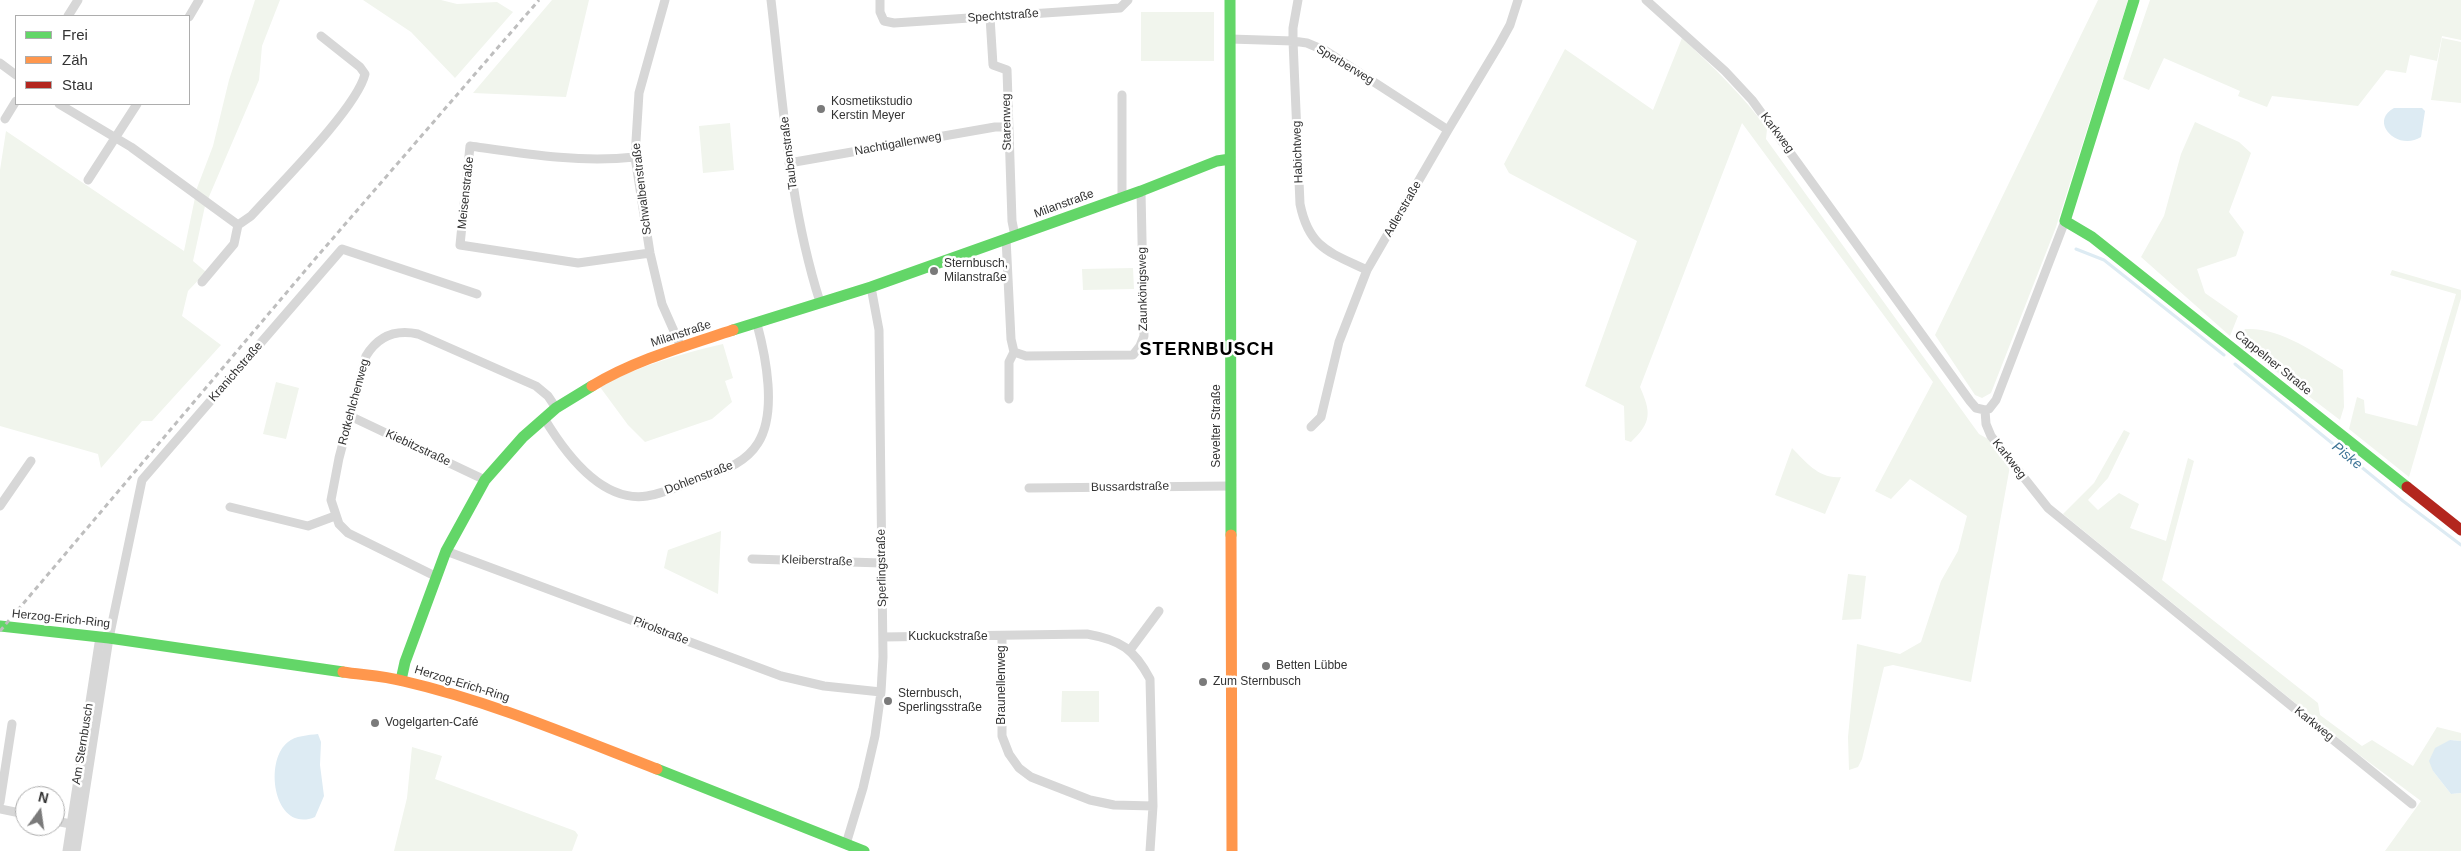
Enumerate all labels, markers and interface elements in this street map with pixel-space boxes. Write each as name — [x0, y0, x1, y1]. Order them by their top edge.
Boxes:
street label: Spechtstraße — [967, 6, 1039, 26]
legend — [15, 15, 190, 105]
text: Frei — [62, 26, 88, 43]
street label: Sperberweg — [1314, 42, 1376, 88]
text: Zäh — [62, 51, 88, 68]
text: Stau — [62, 76, 93, 93]
street label: Starenweg — [999, 93, 1015, 151]
place label: Kosmetikstudio Kerstin Meyer — [831, 95, 912, 123]
marker: Kosmetikstudio Kerstin Meyer — [815, 103, 827, 115]
street label: Karkweg — [1757, 110, 1797, 156]
street label: Taubenstraße — [777, 116, 801, 190]
street label: Habichtweg — [1290, 120, 1306, 184]
street label: Nachtigallenweg — [853, 129, 943, 159]
street label: Schwalbenstraße — [629, 142, 655, 236]
street label: Meisenstraße — [455, 156, 477, 230]
street label: Adlerstraße — [1381, 179, 1425, 239]
street label: Milanstraße — [1032, 187, 1096, 221]
street label: Zaunkönigsweg — [1135, 247, 1151, 331]
place label: Sternbusch, Milanstraße — [944, 257, 1008, 285]
marker: Sternbusch, Milanstraße — [928, 265, 940, 277]
street label: Milanstraße — [649, 317, 713, 351]
street label: Cappelner Straße — [2232, 328, 2314, 398]
street label: Kranichstraße — [206, 339, 266, 405]
district label: STERNBUSCH — [1138, 339, 1276, 361]
street label: Rotkehlchenweg — [336, 357, 372, 447]
street label: Sevelter Straße — [1210, 384, 1224, 468]
street label: Kiebitzstraße — [383, 427, 453, 469]
street label: Karkweg — [1989, 436, 2029, 482]
water label: Piske — [2328, 439, 2366, 473]
street label: Dohlenstraße — [663, 458, 735, 498]
street label: Bussardstraße — [1091, 479, 1169, 495]
street label: Sperlingstraße — [874, 529, 890, 607]
street label: Kleiberstraße — [781, 553, 853, 569]
street label: Herzog-Erich-Ring — [11, 607, 111, 631]
street label: Pirolstraße — [631, 614, 691, 648]
street label: Kuckuckstraße — [908, 630, 988, 644]
street label: Braunellenweg — [995, 645, 1009, 725]
place label: Betten Lübbe — [1276, 659, 1347, 673]
marker: Betten Lübbe — [1260, 660, 1272, 672]
street label: Herzog-Erich-Ring — [413, 663, 511, 705]
place label: Zum Sternbusch — [1213, 675, 1301, 689]
marker: Zum Sternbusch — [1197, 676, 1209, 688]
place label: Sternbusch, Sperlingsstraße — [898, 687, 982, 715]
marker: Sternbusch, Sperlingsstraße — [882, 695, 894, 707]
street label: Am Sternbusch — [69, 702, 97, 786]
street label: Karkweg — [2291, 704, 2337, 744]
place label: Vogelgarten-Café — [385, 716, 478, 730]
marker: Vogelgarten-Café — [369, 717, 381, 729]
north arrow — [15, 786, 65, 836]
text: N — [37, 788, 50, 806]

